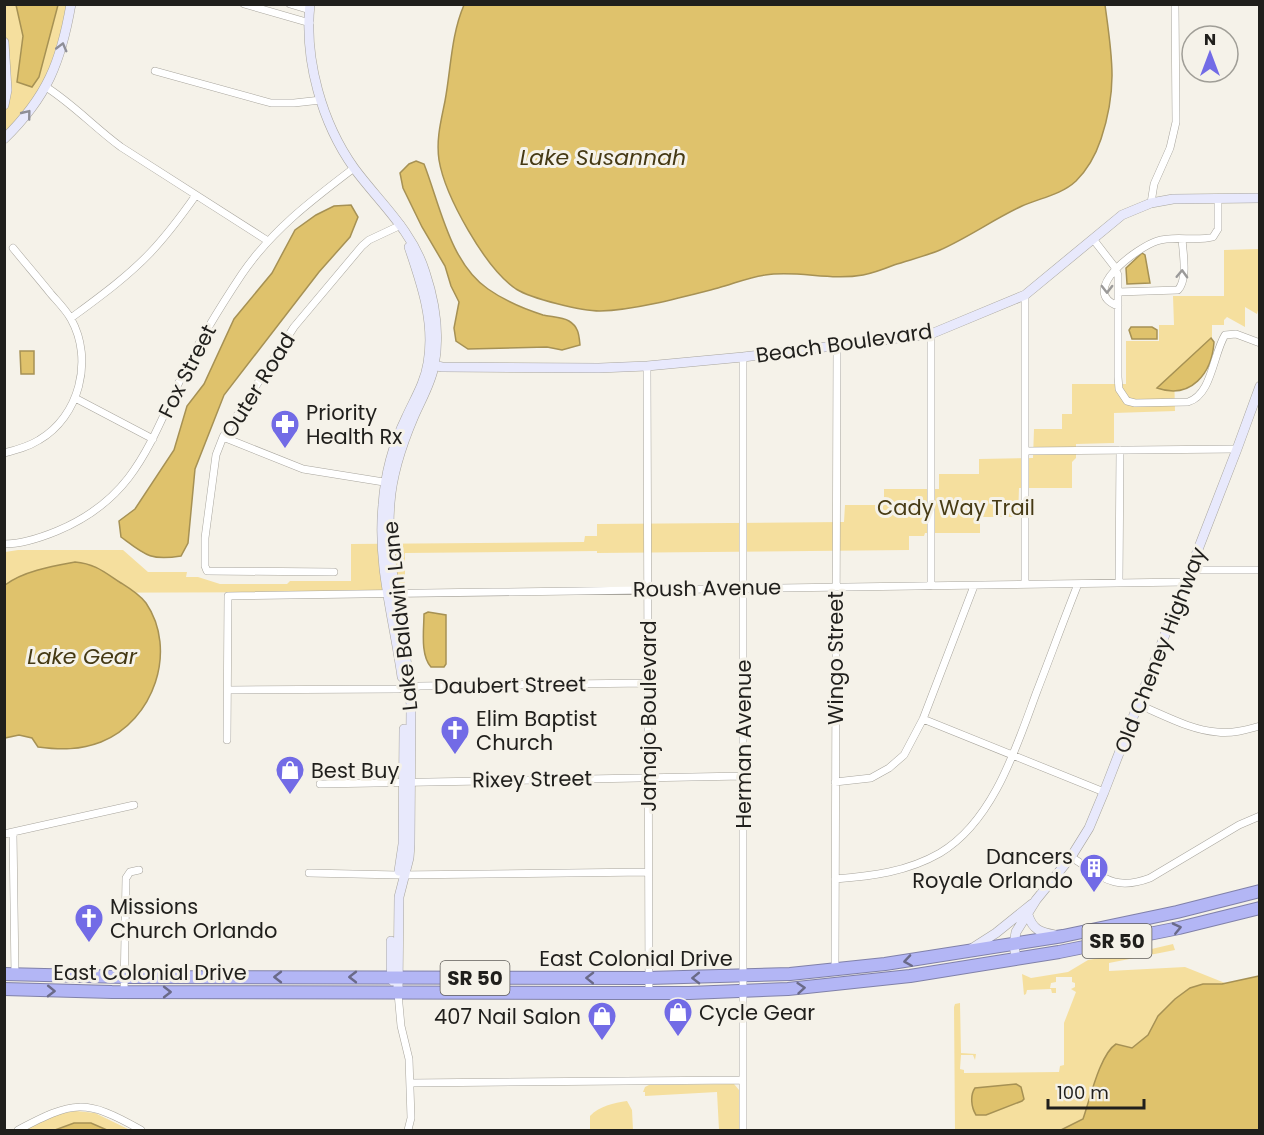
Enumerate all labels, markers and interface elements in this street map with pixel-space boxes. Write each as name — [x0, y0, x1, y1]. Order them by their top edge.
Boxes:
north arrow — [1180, 24, 1240, 84]
text: N — [1204, 28, 1216, 51]
one-way arrow — [55, 42, 67, 53]
one-way arrow — [20, 110, 31, 121]
water label: Lake Susannah — [520, 142, 686, 173]
one-way arrow — [1176, 270, 1189, 279]
one-way arrow — [1101, 285, 1113, 294]
street label: Beach Boulevard — [754, 316, 934, 370]
street label: Fox Street — [151, 319, 223, 423]
street label: Outer Road — [214, 327, 302, 443]
place label: Priority Health Rx — [306, 398, 402, 451]
pharmacy icon: Priority Health Rx — [269, 408, 301, 450]
park label: Cady Way Trail — [877, 493, 1035, 522]
street label: Lake Baldwin Lane — [376, 520, 424, 712]
street label: Old Cheney Highway — [1107, 543, 1213, 757]
street label: Roush Avenue — [633, 572, 781, 604]
street label: Wingo Street — [821, 591, 850, 725]
street label: Jamajo Boulevard — [634, 620, 663, 812]
water label: Lake Gear — [27, 641, 138, 672]
street label: Herman Avenue — [729, 659, 758, 829]
street label: Daubert Street — [434, 669, 586, 701]
place label: Elim Baptist Church — [476, 704, 597, 757]
church icon: Elim Baptist Church — [439, 714, 471, 756]
shop icon: Best Buy — [274, 754, 306, 796]
place label: Best Buy — [311, 756, 399, 785]
street label: Rixey Street — [472, 763, 592, 795]
place label: Dancers Royale Orlando — [912, 842, 1073, 895]
building icon: Dancers Royale Orlando — [1078, 852, 1110, 894]
place label: Missions Church Orlando — [110, 892, 278, 945]
church icon: Missions Church Orlando — [73, 902, 105, 944]
one-way arrow — [1172, 923, 1182, 936]
road number: SR 50 — [1082, 924, 1152, 958]
street label: East Colonial Drive — [539, 944, 733, 973]
one-way arrow — [903, 955, 912, 967]
street label: East Colonial Drive — [53, 958, 247, 987]
road number: SR 50 — [440, 961, 510, 995]
one-way arrow — [273, 971, 282, 983]
one-way arrow — [348, 971, 357, 983]
one-way arrow — [585, 972, 594, 984]
one-way arrow — [692, 972, 701, 984]
one-way arrow — [796, 982, 805, 995]
one-way arrow — [46, 985, 55, 997]
one-way arrow — [163, 986, 172, 998]
shop icon: Cycle Gear — [662, 996, 694, 1038]
place label: Cycle Gear — [699, 998, 815, 1027]
shop icon: 407 Nail Salon — [586, 1000, 618, 1042]
place label: 407 Nail Salon — [434, 1002, 581, 1031]
scale bar — [1048, 1072, 1144, 1110]
text: 100 m — [1057, 1080, 1109, 1105]

